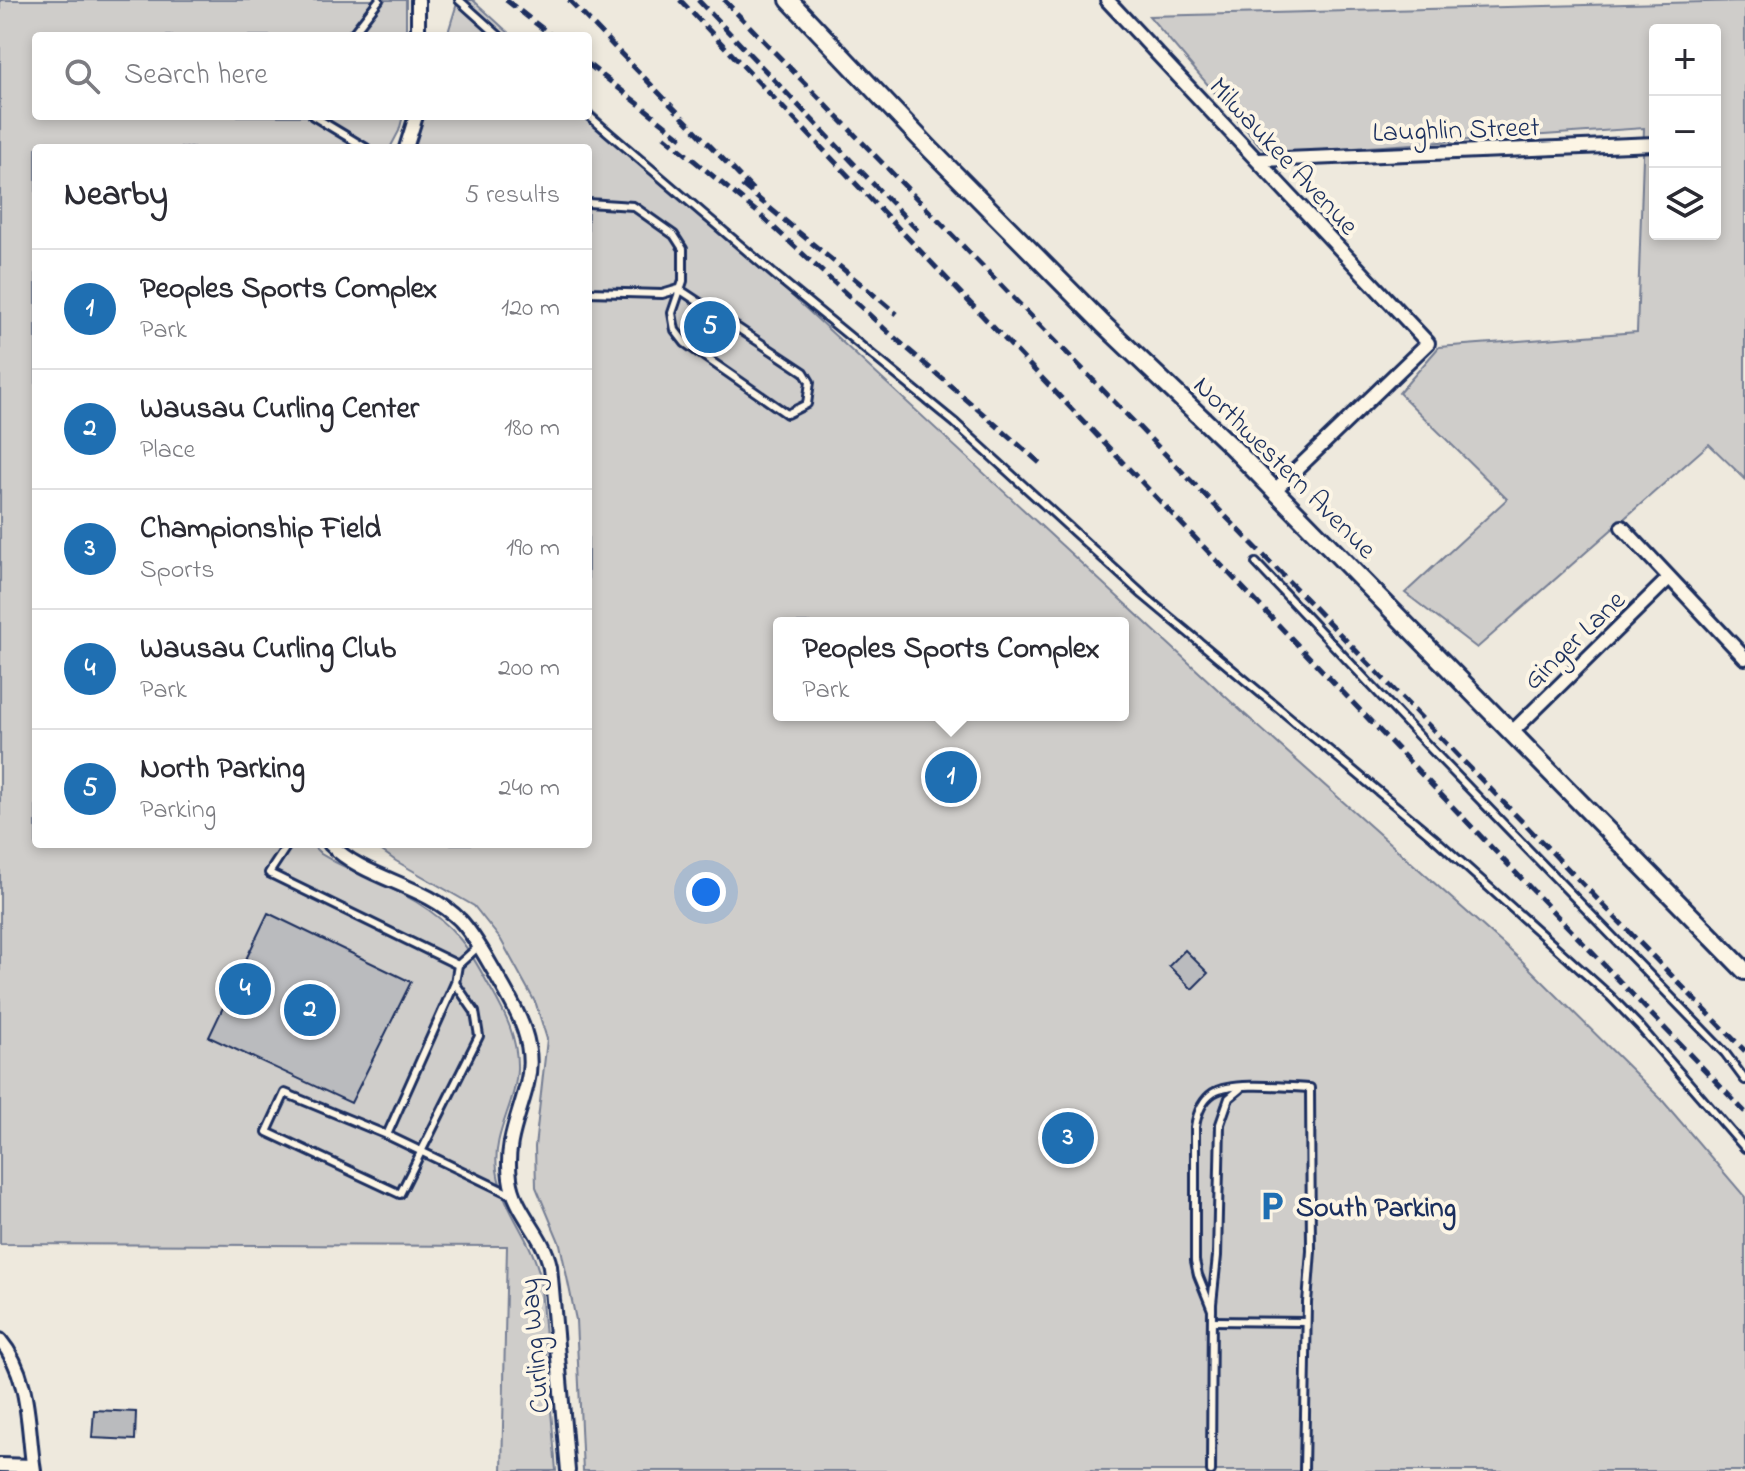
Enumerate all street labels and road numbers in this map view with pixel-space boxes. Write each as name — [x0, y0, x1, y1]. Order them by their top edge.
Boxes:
street label: Milwaukee Avenue — [1198, 69, 1367, 246]
street label: Laughlin Street — [1372, 108, 1540, 155]
street label: Northwestern Avenue — [1182, 367, 1385, 570]
street label: Ginger Lane — [1515, 582, 1636, 701]
street label: Curling Way — [510, 1276, 563, 1415]

